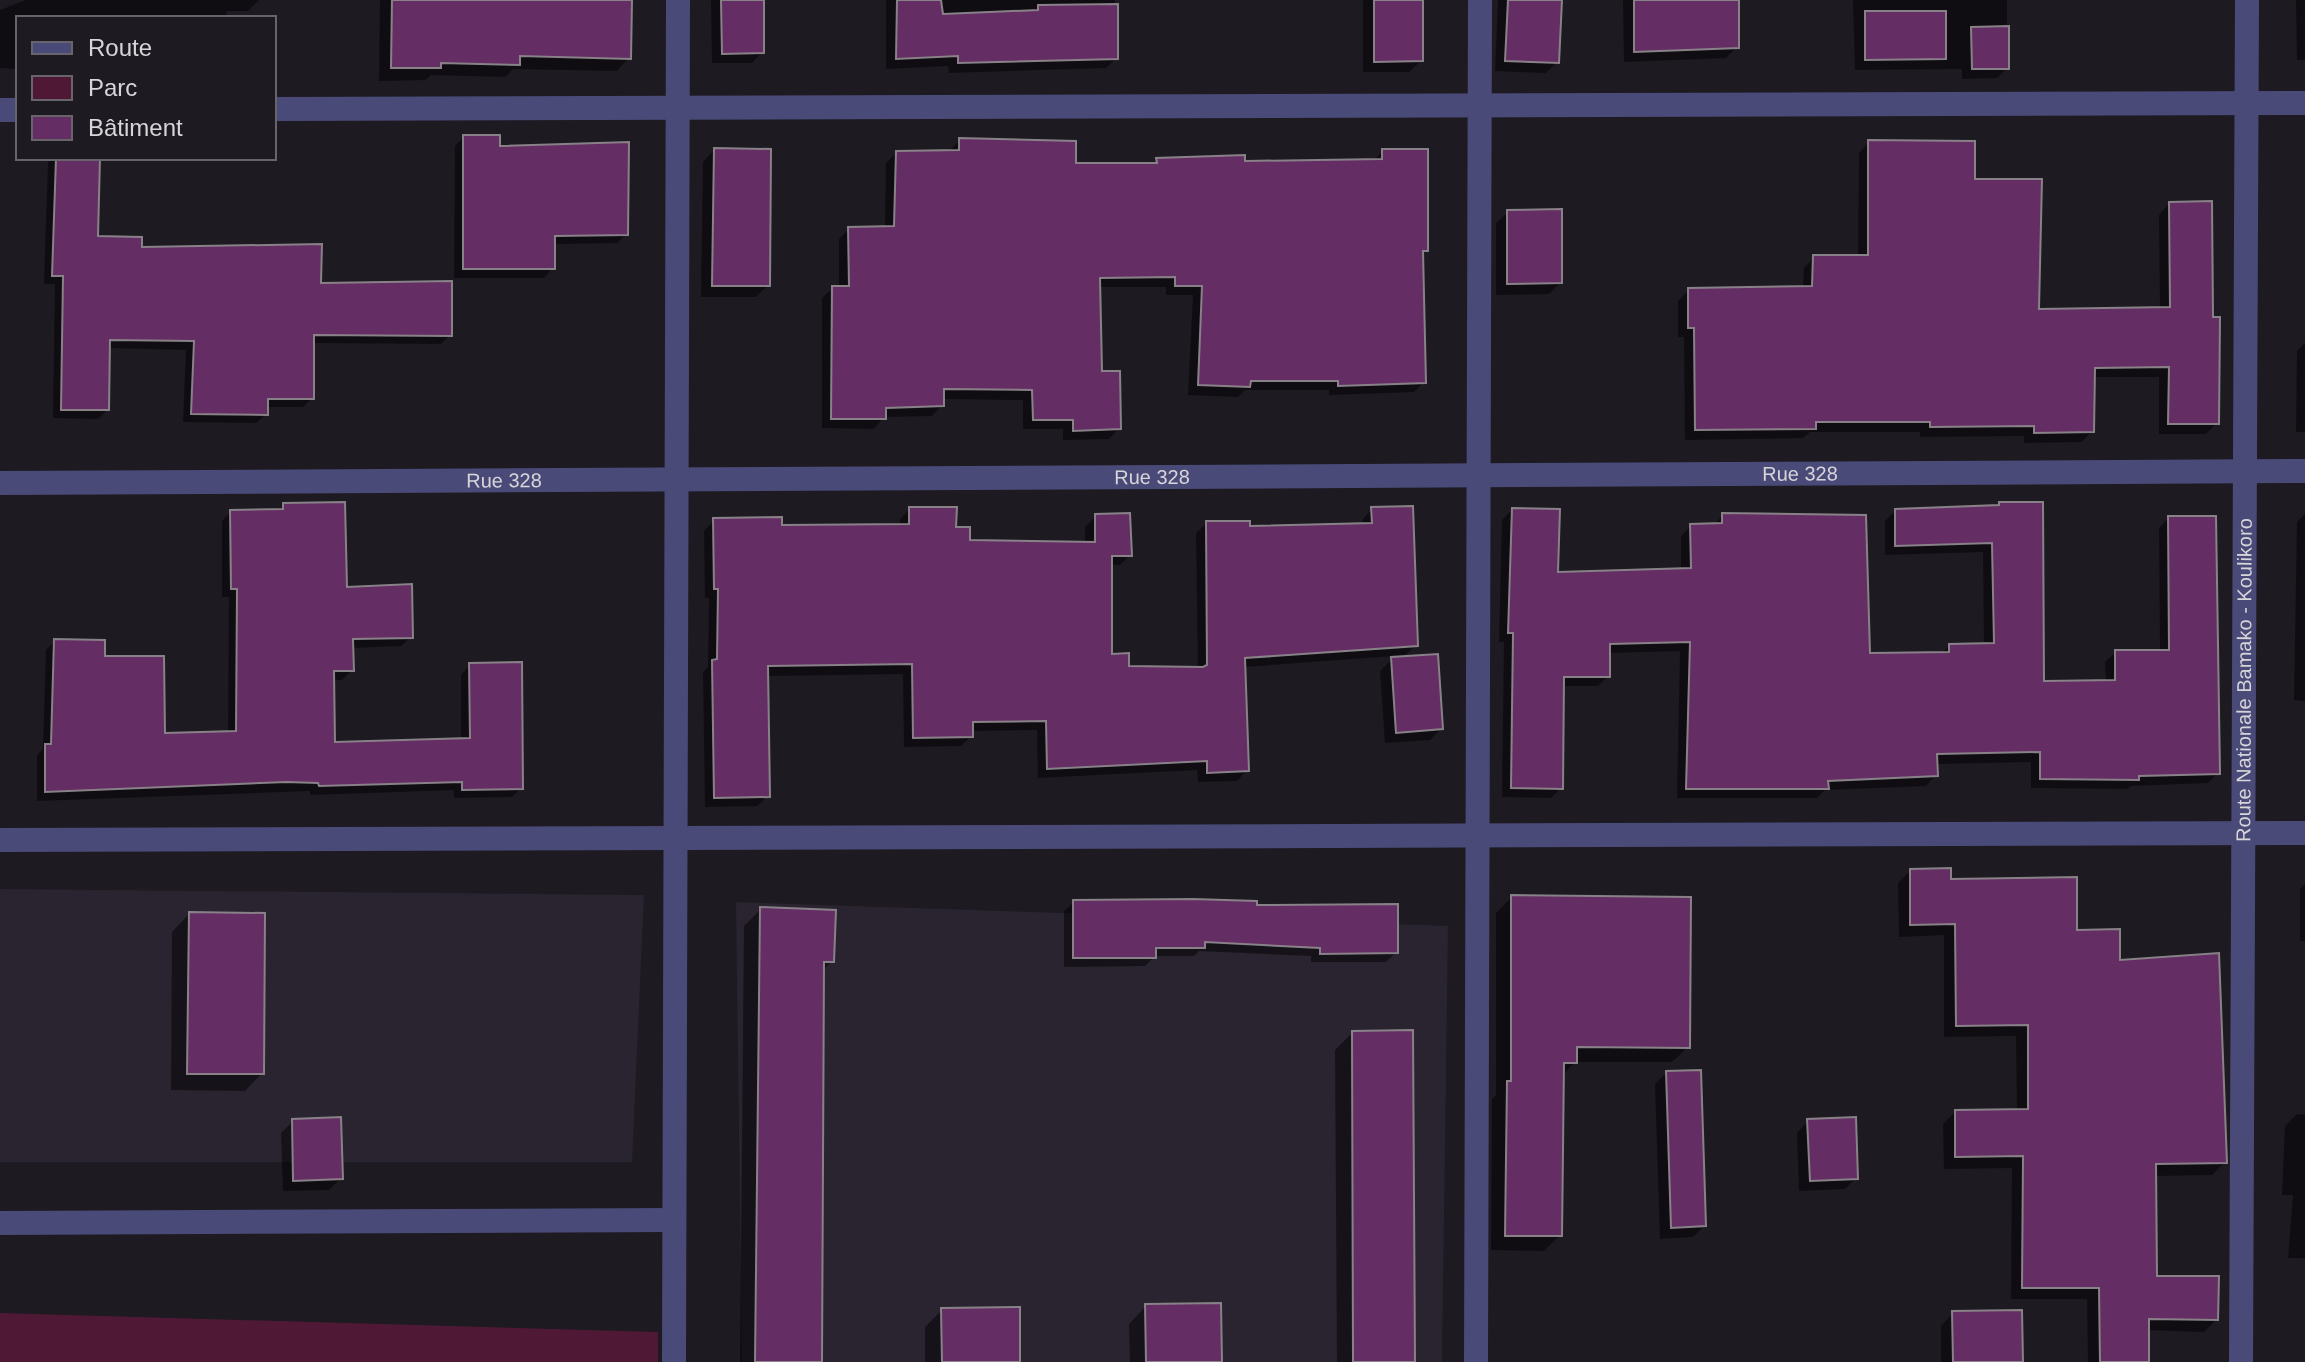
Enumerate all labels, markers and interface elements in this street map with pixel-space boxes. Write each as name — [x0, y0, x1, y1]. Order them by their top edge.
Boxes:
legend — [16, 16, 276, 160]
text: Route — [88, 34, 152, 61]
text: Parc — [88, 74, 137, 101]
text: Bâtiment — [88, 114, 183, 141]
street label: Rue 328 — [1762, 462, 1838, 485]
street label: Rue 328 — [1114, 466, 1190, 488]
street label: Rue 328 — [466, 469, 542, 492]
street label: Route Nationale Bamako - Koulikoro — [2232, 518, 2256, 842]

